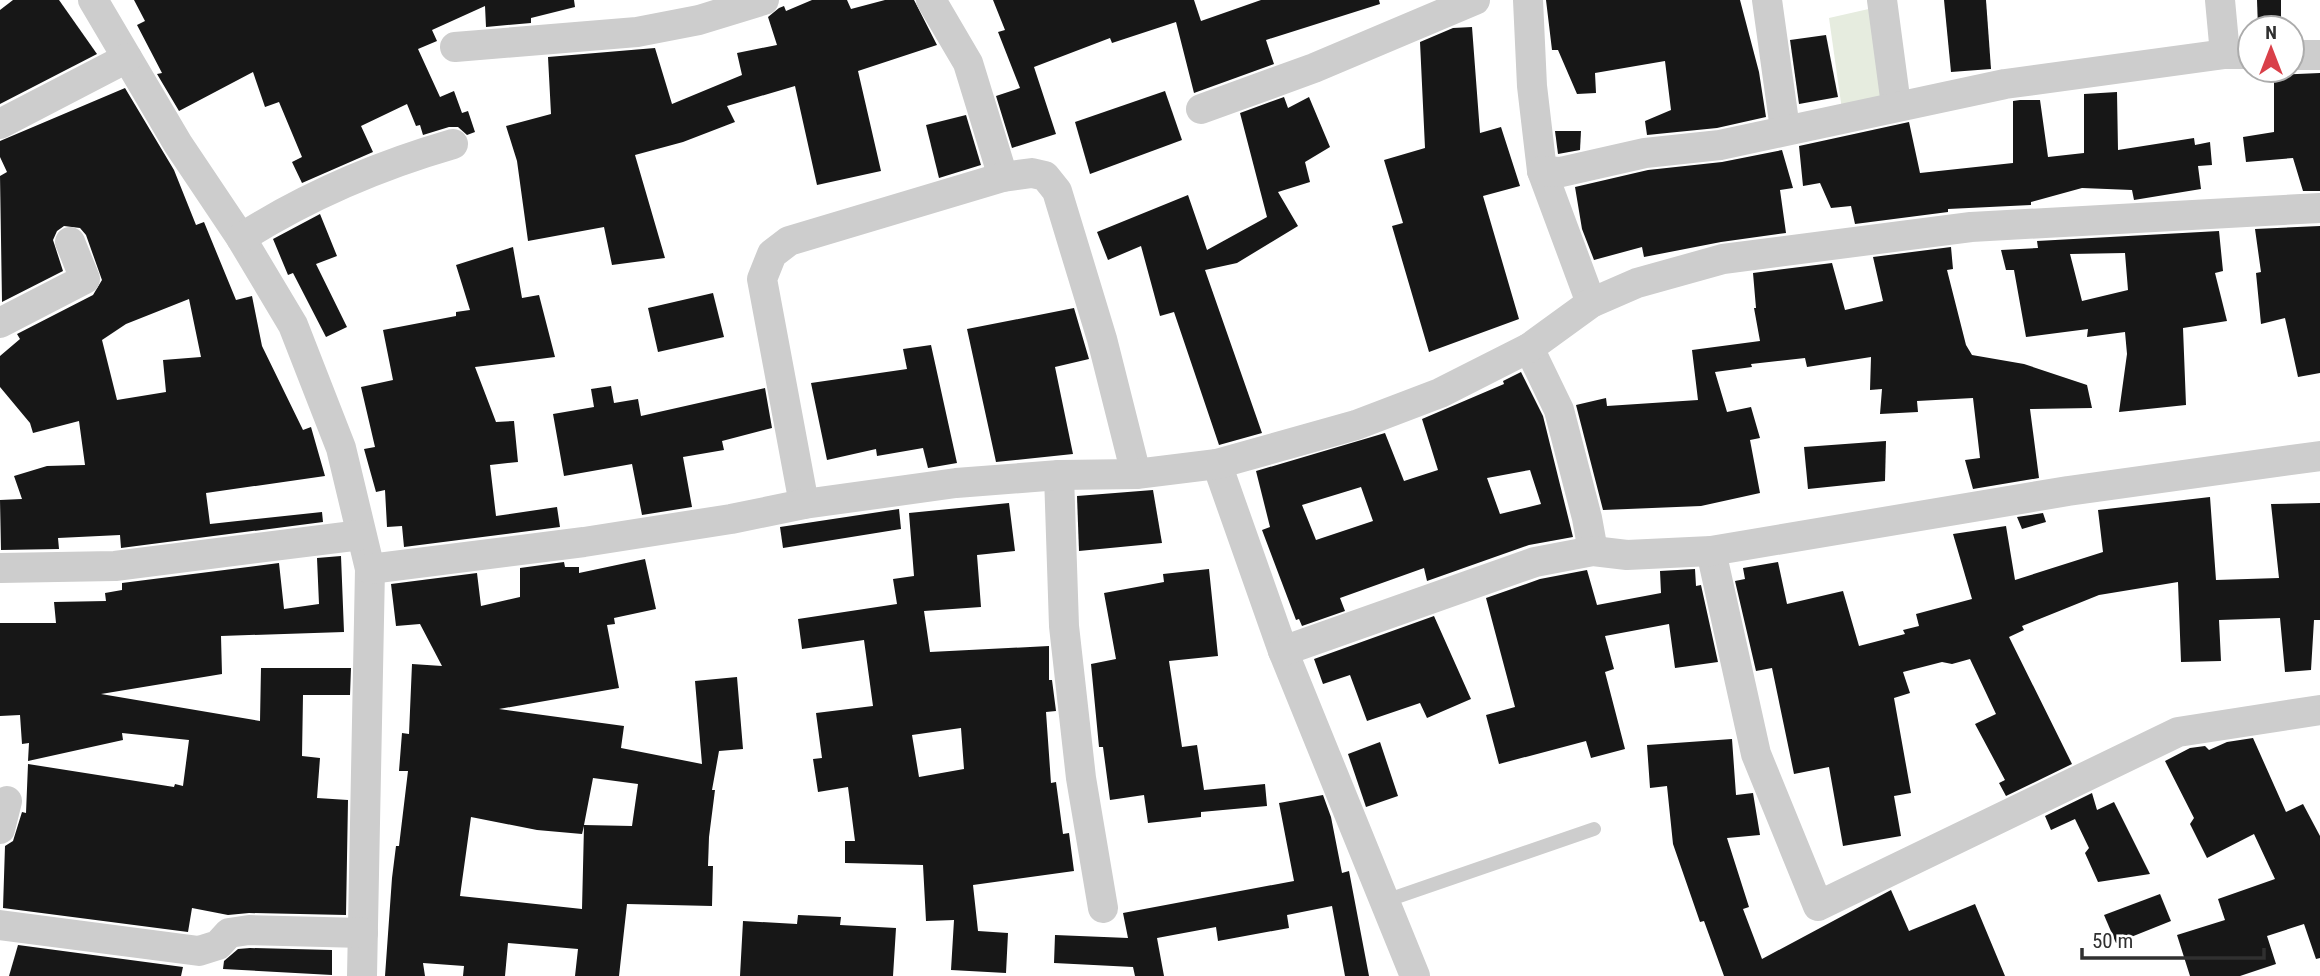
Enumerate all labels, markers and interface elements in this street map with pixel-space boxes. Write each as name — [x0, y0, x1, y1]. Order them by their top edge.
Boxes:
north arrow — [2236, 14, 2306, 84]
text: N — [2265, 21, 2277, 44]
scale bar — [2082, 916, 2264, 960]
text: 50 m — [2092, 929, 2133, 953]

